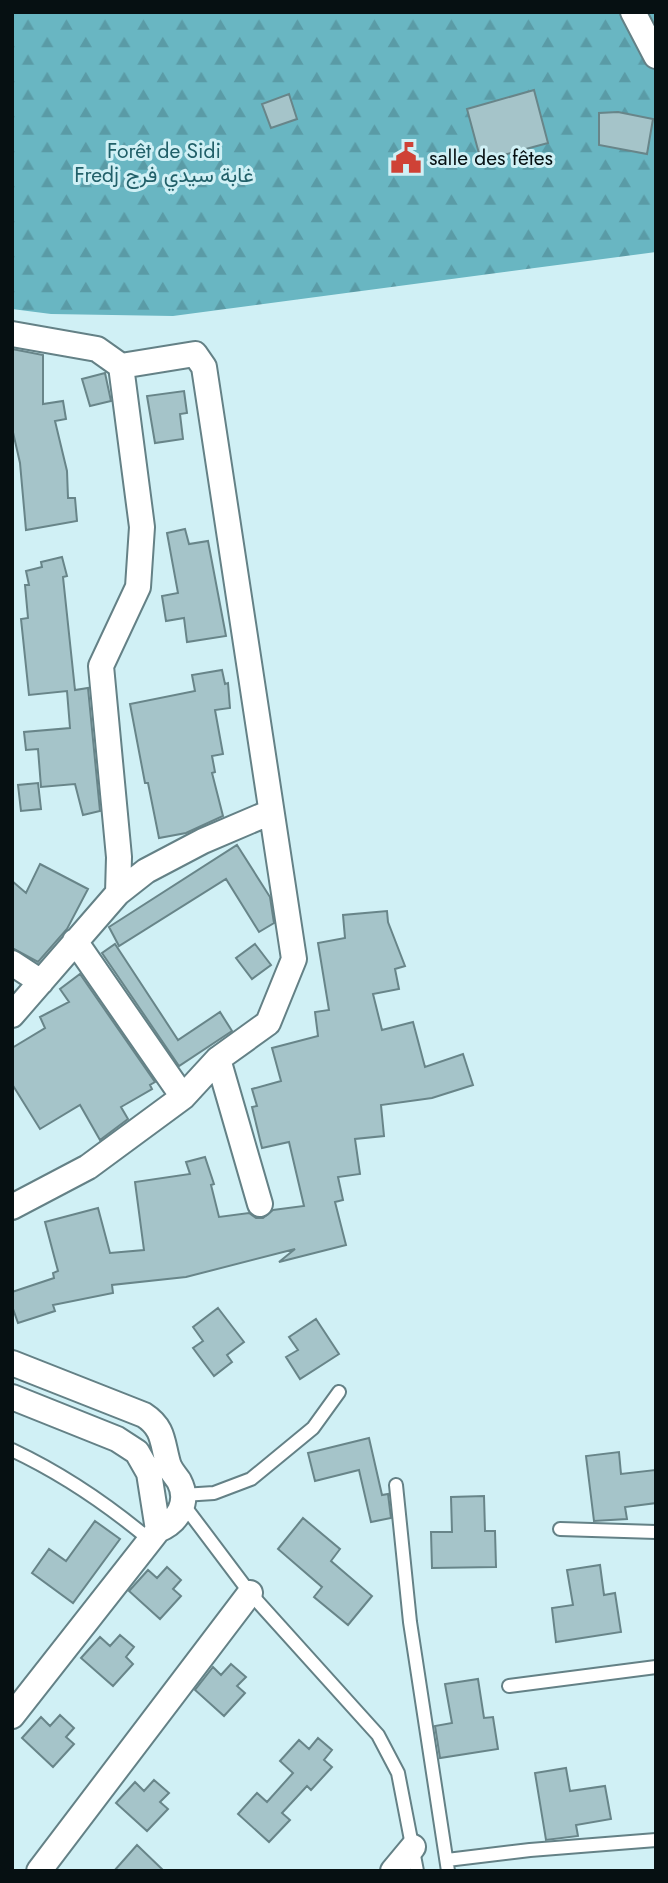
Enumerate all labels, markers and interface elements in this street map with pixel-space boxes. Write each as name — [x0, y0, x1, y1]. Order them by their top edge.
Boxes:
park label: Forêt de Sidi Fredj غابة سيدي فرج — [74, 136, 254, 192]
public building icon: salle des fêtes — [389, 141, 423, 175]
place label: salle des fêtes — [429, 143, 553, 173]

